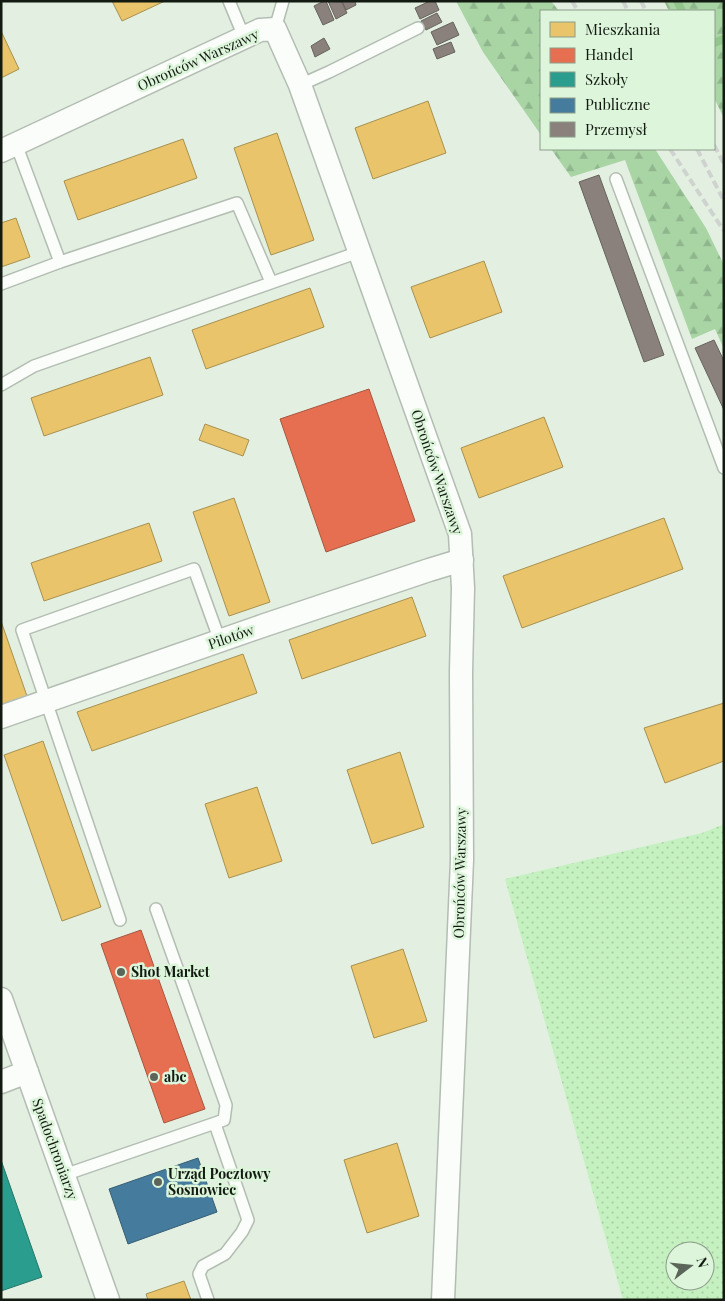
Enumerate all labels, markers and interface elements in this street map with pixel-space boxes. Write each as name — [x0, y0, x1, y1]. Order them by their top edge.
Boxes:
legend — [540, 10, 715, 150]
text: Mieszkania — [585, 19, 661, 39]
street label: Obrońców Warszawy — [134, 24, 261, 95]
text: Handel — [585, 44, 633, 64]
text: Szkoły — [585, 69, 628, 89]
text: Publiczne — [585, 94, 650, 114]
text: Przemysł — [585, 119, 648, 139]
street label: Obrońców Warszawy — [407, 407, 468, 537]
street label: Pilotów — [205, 620, 256, 653]
street label: Obrońców Warszawy — [449, 807, 470, 939]
place label: Shot Market — [131, 962, 210, 981]
marker: Shot Market — [115, 966, 127, 978]
place label: abc — [164, 1067, 186, 1086]
marker: abc — [148, 1071, 160, 1083]
street label: Spadochroniarzy — [28, 1096, 83, 1202]
place label: Urząd Pocztowy Sosnowiec — [168, 1164, 271, 1199]
marker: Urząd Pocztowy Sosnowiec — [152, 1176, 164, 1188]
north arrow — [665, 1241, 715, 1291]
text: N — [692, 1255, 714, 1270]

